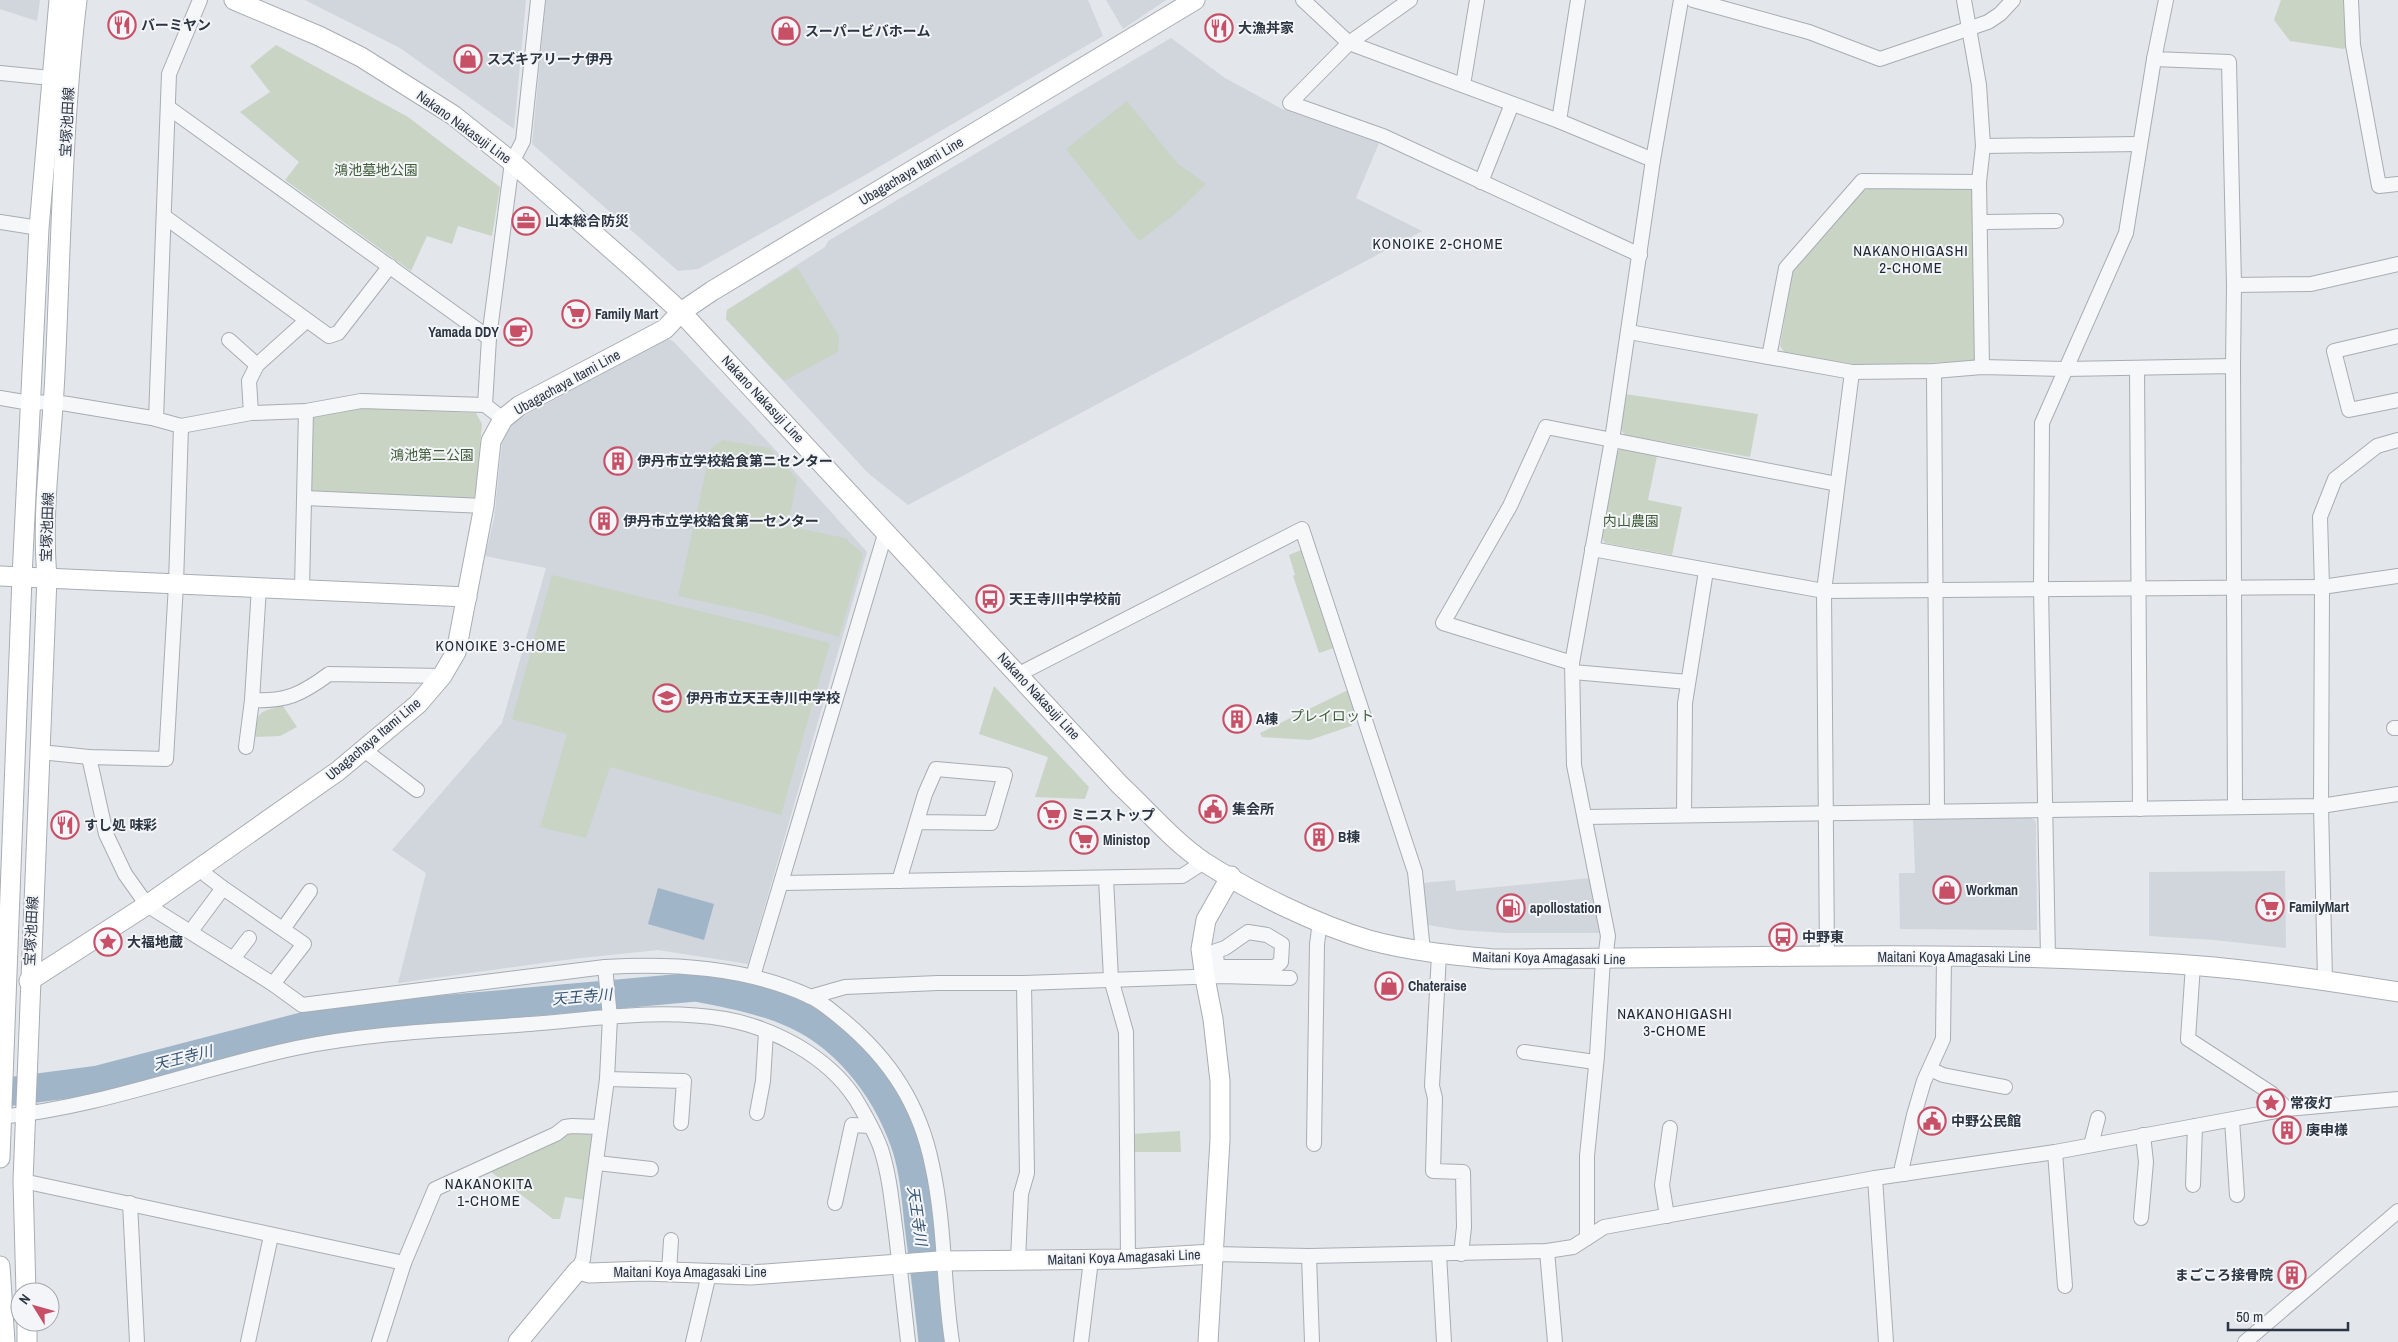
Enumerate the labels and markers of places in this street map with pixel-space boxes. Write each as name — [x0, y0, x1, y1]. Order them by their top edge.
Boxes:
restaurant icon: バーミヤン — [107, 10, 137, 40]
restaurant icon: 大漁丼家 — [1204, 13, 1234, 43]
place label: バーミヤン — [141, 16, 211, 34]
shop icon: スーパービバホーム — [771, 16, 801, 46]
place label: 大漁丼家 — [1238, 19, 1294, 37]
place label: スーパービバホーム — [805, 22, 930, 40]
shop icon: スズキアリーナ伊丹 — [453, 44, 483, 74]
place label: スズキアリーナ伊丹 — [487, 50, 613, 68]
office icon: 山本総合防災 — [511, 206, 541, 236]
place label: 山本総合防災 — [545, 212, 629, 230]
supermarket icon: Family Mart — [561, 299, 591, 329]
place label: Family Mart — [595, 305, 658, 323]
cafe icon: Yamada DDY — [503, 317, 533, 347]
place label: Yamada DDY — [428, 323, 499, 341]
building icon: 伊丹市立学校給食第ニセンター — [603, 446, 633, 476]
place label: 伊丹市立学校給食第ニセンター — [637, 452, 833, 470]
building icon: 伊丹市立学校給食第一センター — [589, 506, 619, 536]
place label: 伊丹市立学校給食第一センター — [623, 512, 819, 530]
bus stop icon: 天王寺川中学校前 — [975, 584, 1005, 614]
place label: 天王寺川中学校前 — [1009, 590, 1121, 608]
school or university icon: 伊丹市立天王寺川中学校 — [652, 683, 682, 713]
place label: 伊丹市立天王寺川中学校 — [686, 689, 840, 707]
building icon: A棟 — [1222, 704, 1252, 734]
place label: A棟 — [1256, 710, 1278, 728]
public building icon: 集会所 — [1198, 794, 1228, 824]
supermarket icon: ミニストップ — [1037, 800, 1067, 830]
place label: 集会所 — [1232, 800, 1274, 818]
place label: ミニストップ — [1071, 806, 1155, 824]
restaurant icon: すし処 味彩 — [50, 810, 80, 840]
place label: すし処 味彩 — [84, 816, 157, 834]
building icon: B棟 — [1304, 822, 1334, 852]
supermarket icon: Ministop — [1069, 825, 1099, 855]
place label: B棟 — [1338, 828, 1360, 846]
place label: Ministop — [1103, 831, 1150, 849]
shop icon: Workman — [1932, 875, 1962, 905]
place label: Workman — [1966, 881, 2018, 899]
supermarket icon: FamilyMart — [2255, 892, 2285, 922]
fuel station icon: apollostation — [1496, 893, 1526, 923]
place label: FamilyMart — [2289, 898, 2349, 916]
place label: apollostation — [1530, 899, 1601, 917]
bus stop icon: 中野東 — [1768, 922, 1798, 952]
place icon: 大福地蔵 — [93, 927, 123, 957]
place label: 中野東 — [1802, 928, 1844, 946]
place label: 大福地蔵 — [127, 933, 183, 951]
shop icon: Chateraise — [1374, 971, 1404, 1001]
place label: Chateraise — [1408, 977, 1467, 995]
place icon: 常夜灯 — [2256, 1088, 2286, 1118]
place label: 常夜灯 — [2290, 1094, 2332, 1112]
public building icon: 中野公民館 — [1917, 1106, 1947, 1136]
place label: 中野公民館 — [1951, 1112, 2021, 1130]
building icon: 庚申様 — [2272, 1115, 2302, 1145]
place label: 庚申様 — [2306, 1121, 2348, 1139]
building icon: まごころ接骨院 — [2277, 1260, 2307, 1290]
place label: まごころ接骨院 — [2175, 1266, 2273, 1284]

